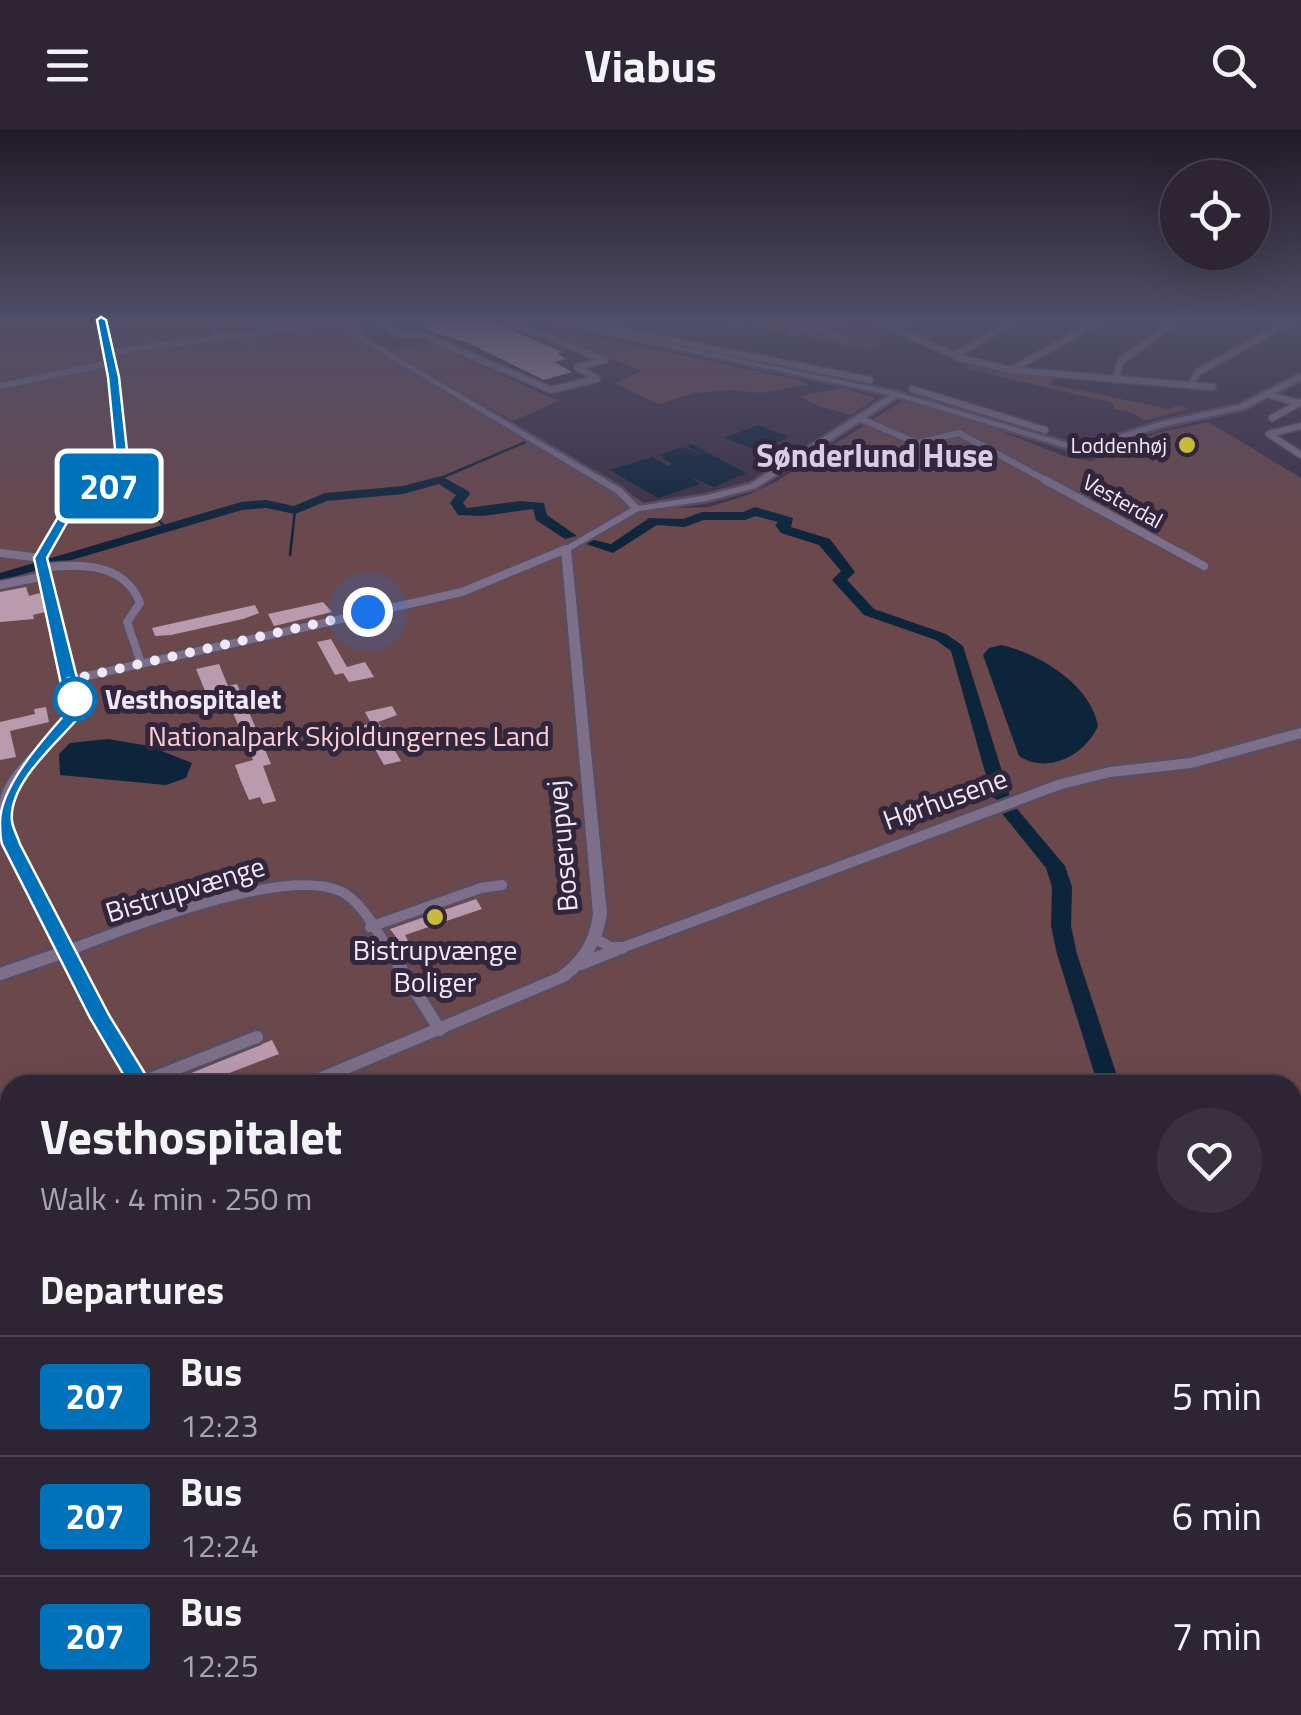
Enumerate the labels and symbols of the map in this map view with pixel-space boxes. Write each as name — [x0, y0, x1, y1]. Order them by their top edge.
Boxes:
place label: Loddenhøj — [1071, 428, 1167, 462]
district label: Sønderlund Huse — [756, 431, 994, 479]
marker: Loddenhøj — [1176, 434, 1198, 456]
line badge: 207 — [52, 454, 166, 518]
street label: Vesterdal — [1077, 465, 1169, 537]
your location — [343, 587, 393, 637]
place label: Vesthospitalet — [105, 677, 281, 720]
marker: Vesthospitalet — [54, 678, 96, 720]
park label: Nationalpark Skjoldungernes Land — [148, 714, 550, 757]
street label: Hørhusene — [877, 756, 1013, 841]
street label: Boserupvej — [534, 779, 589, 914]
street label: Bistrupvænge — [100, 844, 270, 933]
marker: Bistrupvænge Boliger — [424, 906, 446, 928]
place label: Bistrupvænge Boliger — [353, 928, 517, 1003]

